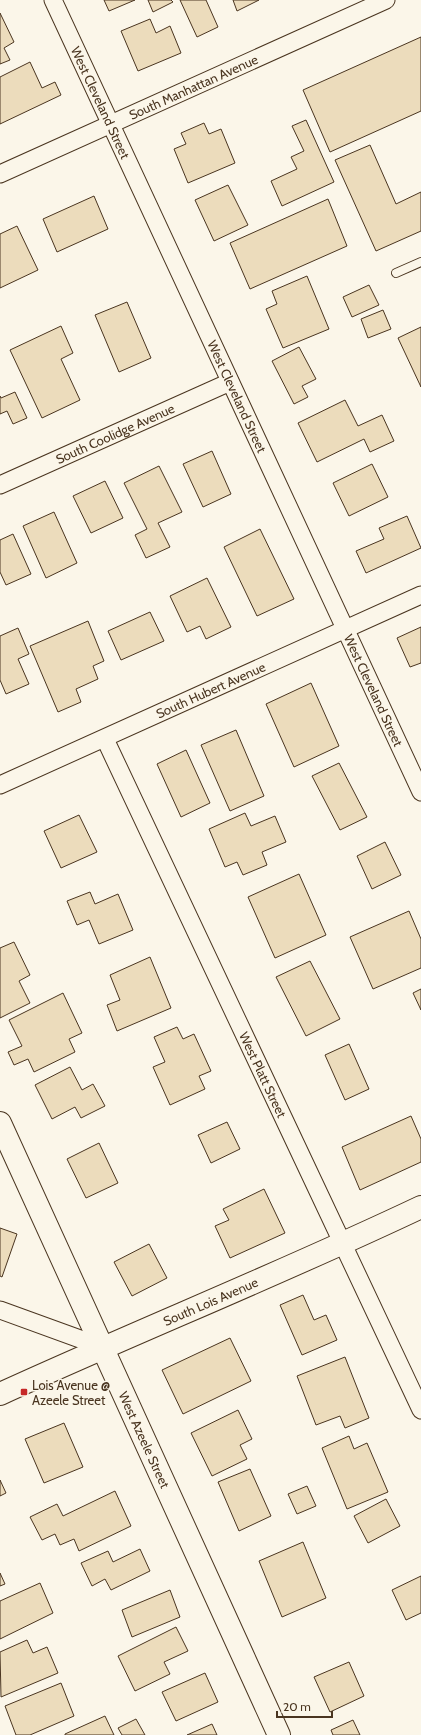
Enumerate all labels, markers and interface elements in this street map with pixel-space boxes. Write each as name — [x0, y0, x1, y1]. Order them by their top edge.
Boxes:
street label: West Cleveland Street — [68, 44, 134, 162]
street label: South Manhattan Avenue — [126, 51, 261, 123]
street label: West Cleveland Street — [204, 338, 270, 456]
street label: South Coolidge Avenue — [53, 400, 177, 467]
street label: West Cleveland Street — [341, 631, 407, 749]
street label: South Hubert Avenue — [153, 658, 268, 722]
street label: West Platt Street — [236, 1029, 290, 1121]
street label: South Lois Avenue — [161, 1274, 261, 1329]
place label: Lois Avenue @ Azeele Street — [32, 1377, 110, 1408]
marker: Lois Avenue @ Azeele Street — [19, 1387, 29, 1397]
street label: West Azeele Street — [115, 1389, 174, 1491]
scale bar — [277, 1693, 332, 1719]
text: 20 m — [283, 1699, 311, 1714]

